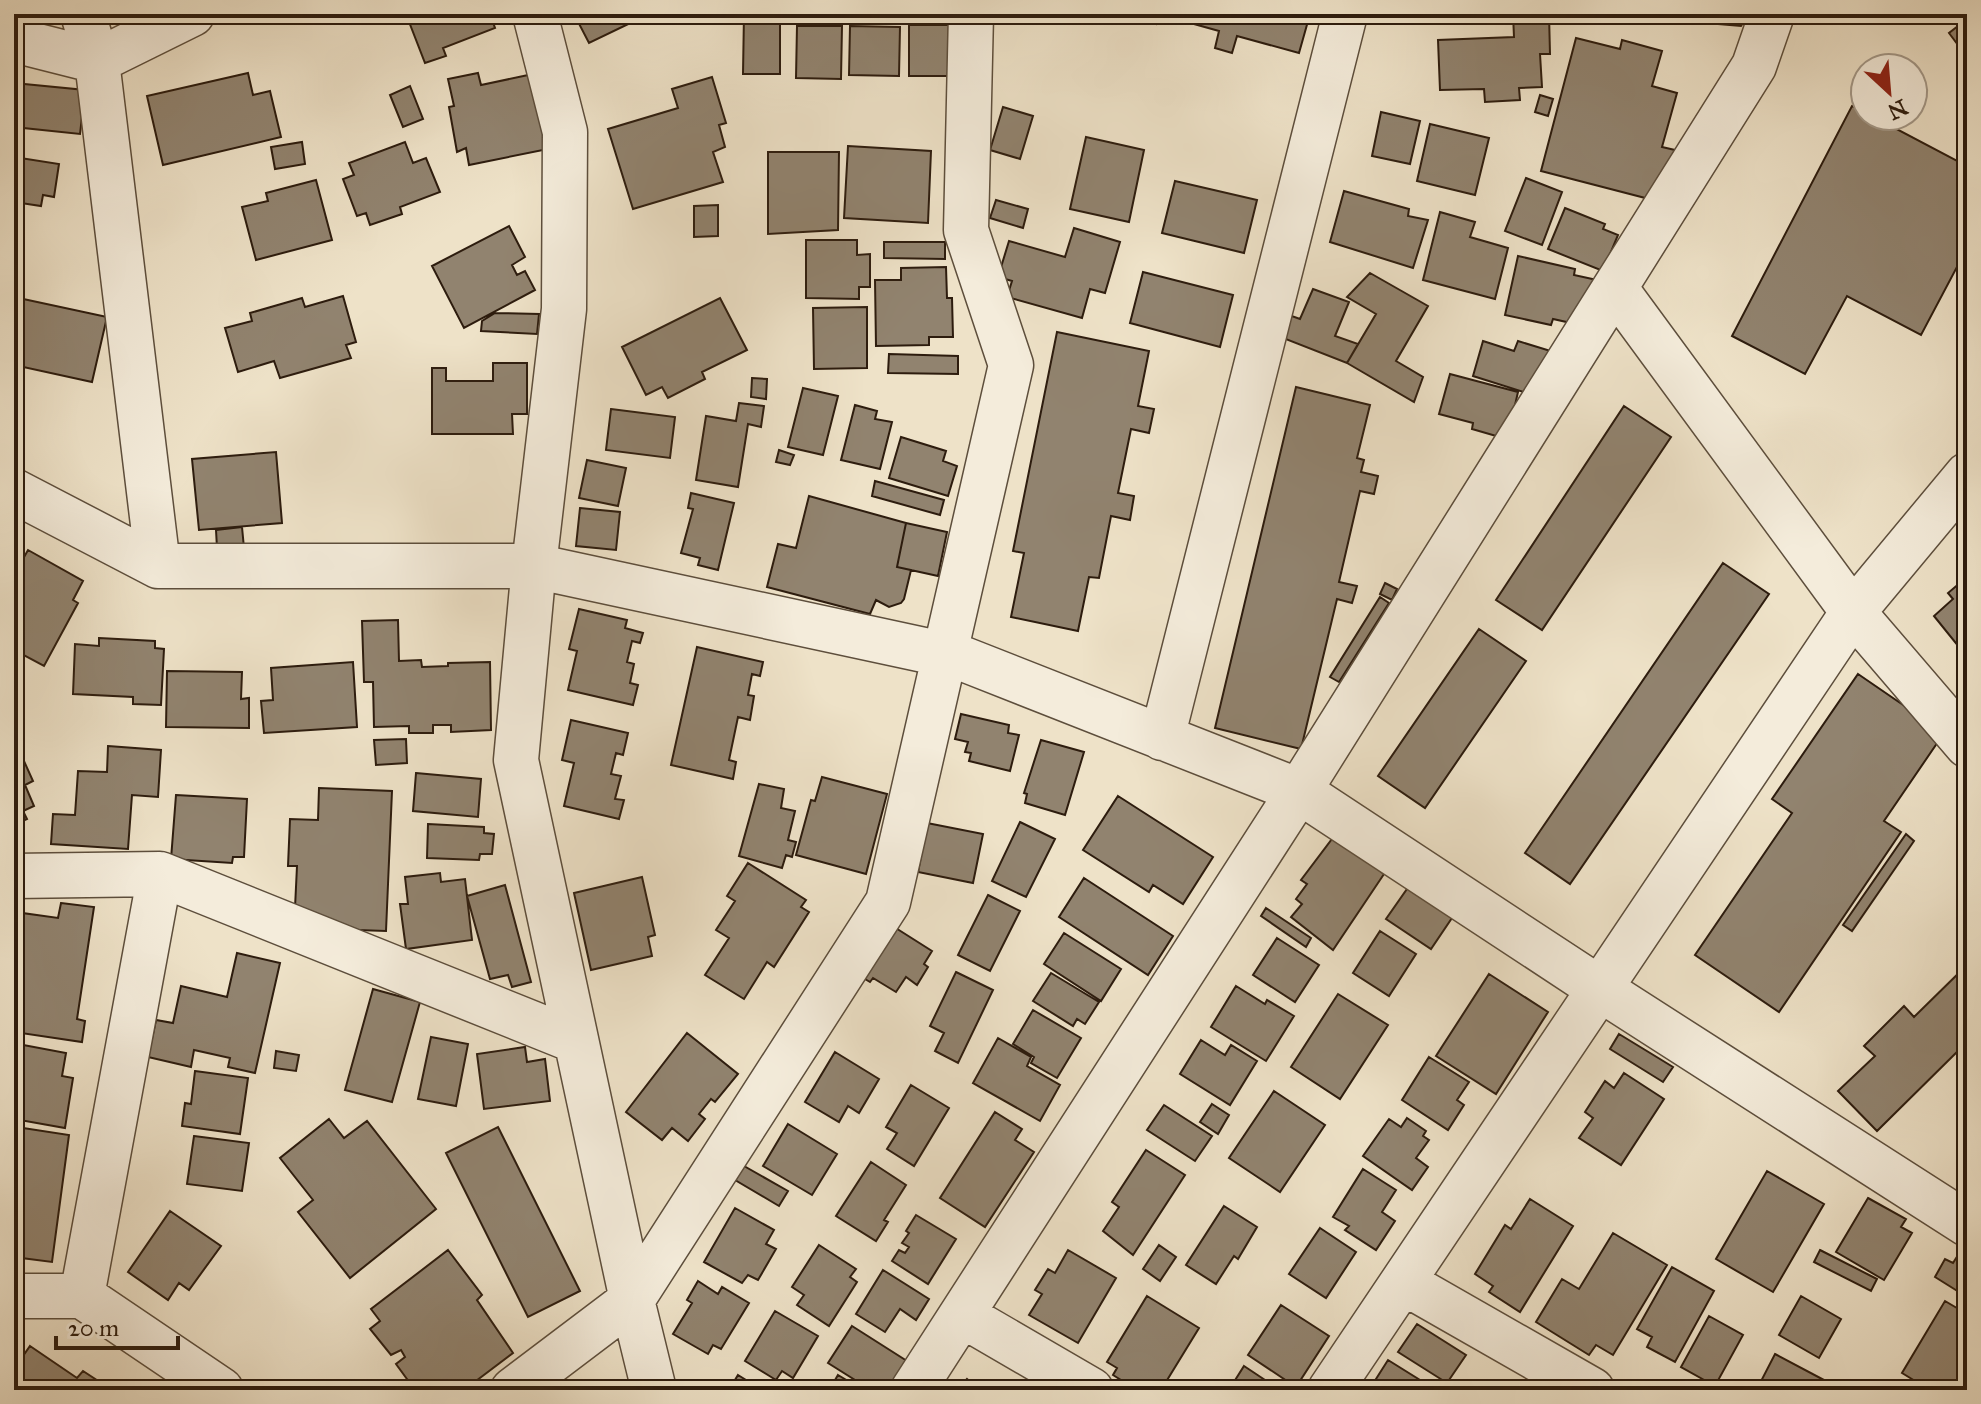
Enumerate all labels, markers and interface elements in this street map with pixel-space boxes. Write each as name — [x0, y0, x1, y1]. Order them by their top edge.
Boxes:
north arrow — [1849, 52, 1929, 132]
text: N — [1883, 93, 1912, 126]
scale bar — [56, 1300, 178, 1350]
text: 20 m — [68, 1313, 119, 1343]

